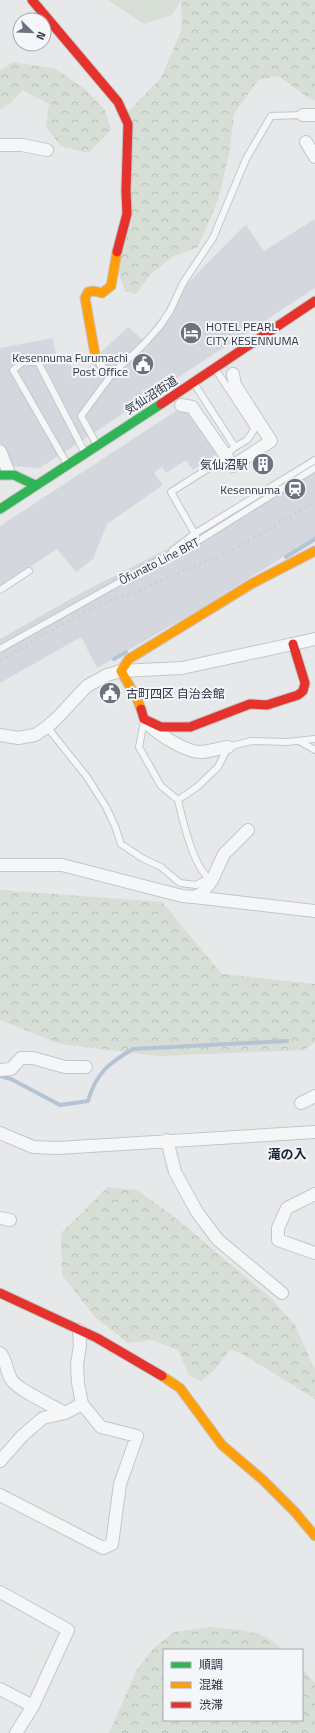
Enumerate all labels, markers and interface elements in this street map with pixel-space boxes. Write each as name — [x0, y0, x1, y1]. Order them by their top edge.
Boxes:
north arrow — [12, 12, 52, 52]
text: N — [32, 29, 50, 43]
place label: HOTEL PEARL CITY KESENNUMA — [206, 317, 299, 350]
hotel icon: HOTEL PEARL CITY KESENNUMA — [178, 320, 204, 346]
place label: Kesennuma Furumachi Post Office — [12, 348, 128, 381]
public building icon: Kesennuma Furumachi Post Office — [130, 351, 156, 377]
street label: 気仙沼街道 — [121, 371, 181, 419]
building icon: 気仙沼駅 — [250, 451, 276, 477]
place label: 気仙沼駅 — [200, 455, 248, 474]
station icon: Kesennuma — [282, 476, 308, 502]
place label: Kesennuma — [220, 480, 280, 499]
street label: Ōfunato Line BRT — [115, 532, 203, 590]
public building icon: 古町四区 自治会館 — [97, 680, 123, 706]
place label: 古町四区 自治会館 — [126, 684, 225, 703]
district label: 滝の入 — [267, 1144, 307, 1164]
legend — [163, 1649, 303, 1721]
text: 順調 — [199, 1655, 223, 1674]
text: 混雑 — [199, 1675, 223, 1694]
text: 渋滞 — [199, 1695, 223, 1714]

